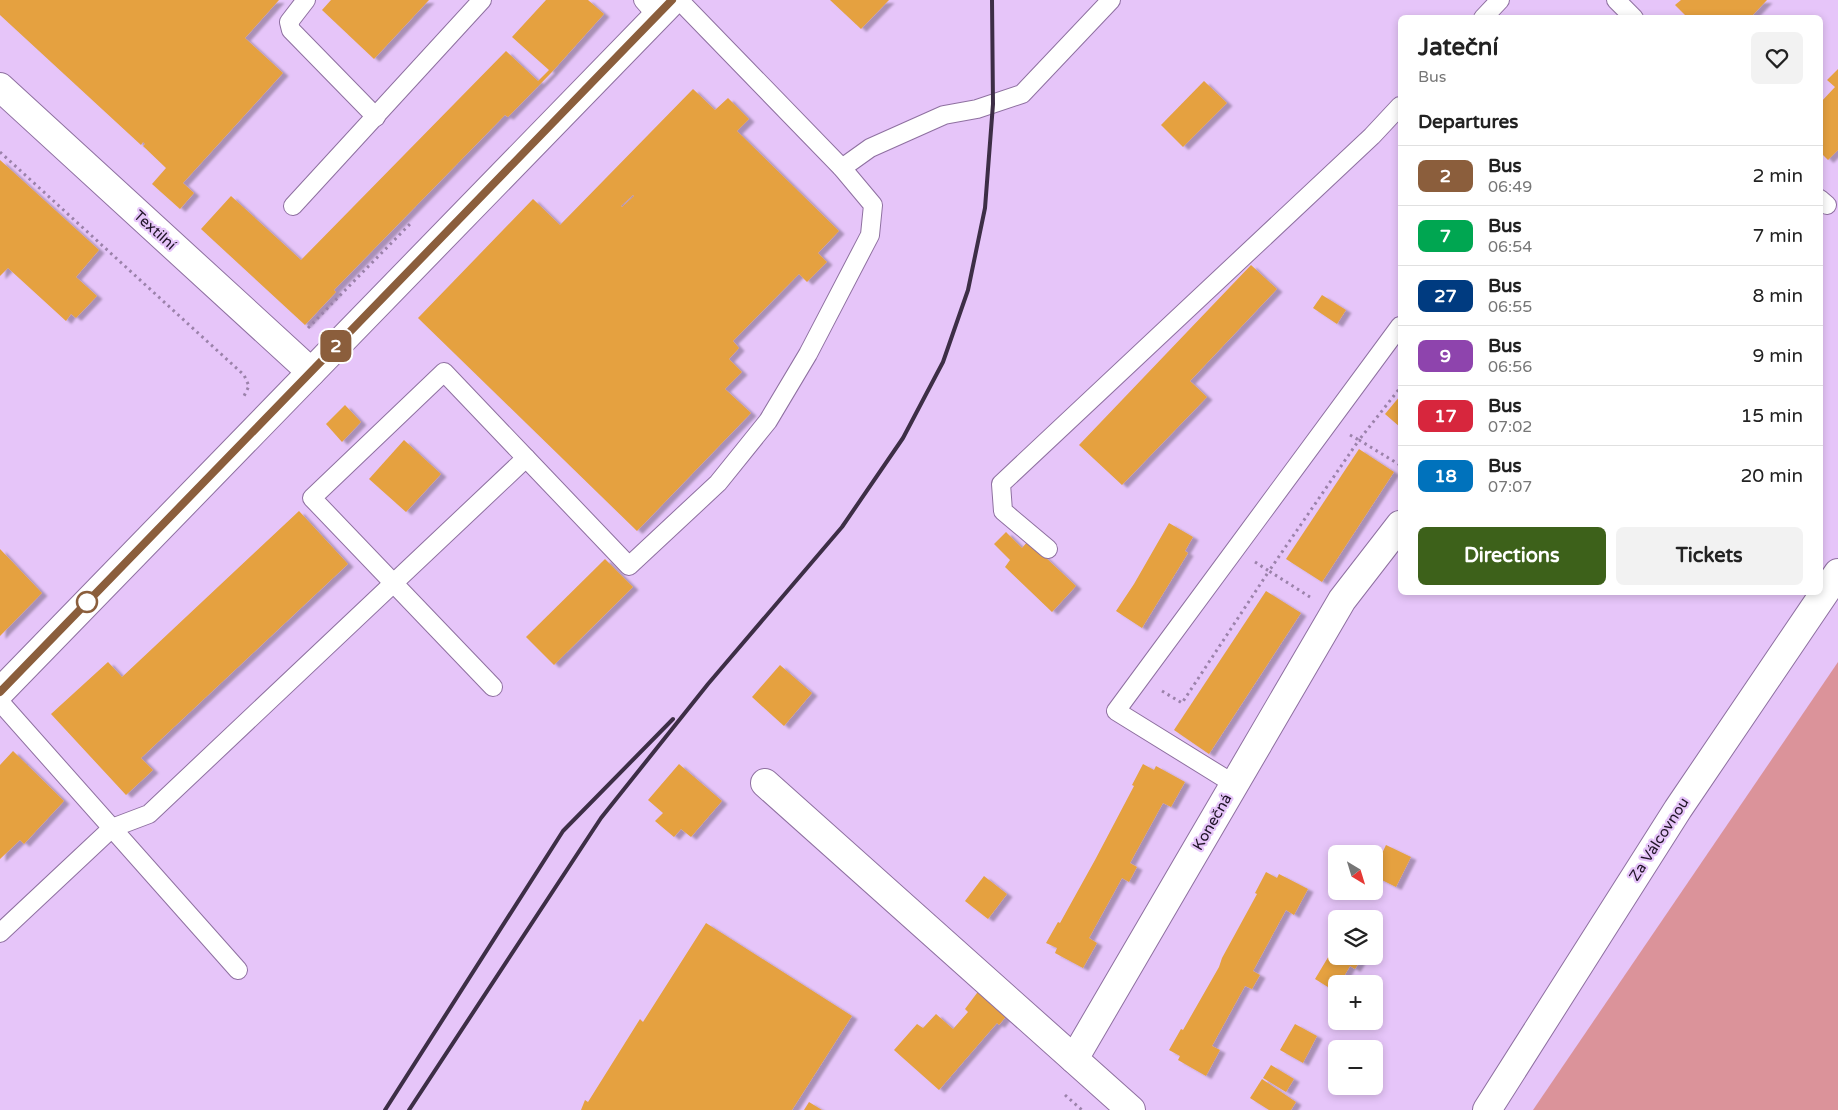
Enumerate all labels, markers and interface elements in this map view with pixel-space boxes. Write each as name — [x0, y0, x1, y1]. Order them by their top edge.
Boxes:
button: heart — [1751, 32, 1803, 84]
text: Jateční — [1418, 33, 1498, 62]
text: Bus — [1418, 67, 1446, 87]
text: Departures — [1418, 111, 1518, 133]
text: Bus — [1488, 155, 1522, 177]
text: 2 — [1440, 165, 1451, 187]
text: 2 min — [1752, 165, 1803, 187]
text: 06:49 — [1488, 177, 1532, 197]
street label: Textilní — [130, 206, 180, 254]
text: Bus — [1488, 215, 1522, 237]
text: 7 — [1440, 225, 1451, 247]
text: 7 min — [1752, 225, 1803, 247]
text: 06:54 — [1488, 237, 1532, 257]
text: Bus — [1488, 275, 1522, 297]
text: 27 — [1434, 285, 1457, 307]
text: 8 min — [1752, 285, 1803, 307]
text: 06:55 — [1488, 297, 1532, 317]
line badge: 2 — [320, 330, 352, 362]
text: 2 — [330, 335, 342, 357]
text: Bus — [1488, 335, 1522, 357]
text: 9 — [1440, 345, 1451, 367]
text: 9 min — [1752, 345, 1803, 367]
text: 06:56 — [1488, 357, 1532, 377]
text: Bus — [1488, 395, 1522, 417]
text: 17 — [1434, 405, 1457, 427]
text: 15 min — [1740, 405, 1803, 427]
text: 07:02 — [1488, 417, 1532, 437]
text: Bus — [1488, 455, 1522, 477]
text: 18 — [1434, 465, 1457, 487]
text: 20 min — [1740, 465, 1803, 487]
text: 07:07 — [1488, 477, 1532, 497]
button: Directions — [1418, 527, 1606, 585]
button: Tickets — [1616, 527, 1803, 585]
unlabelled marker — [76, 591, 98, 613]
street label: Konečná — [1189, 790, 1235, 854]
street label: Za Válcovnou — [1625, 794, 1693, 884]
north arrow — [1328, 845, 1382, 900]
map controls — [1328, 845, 1383, 1095]
button: layers — [1328, 910, 1383, 965]
button: + — [1328, 975, 1383, 1030]
button: − — [1328, 1040, 1383, 1095]

